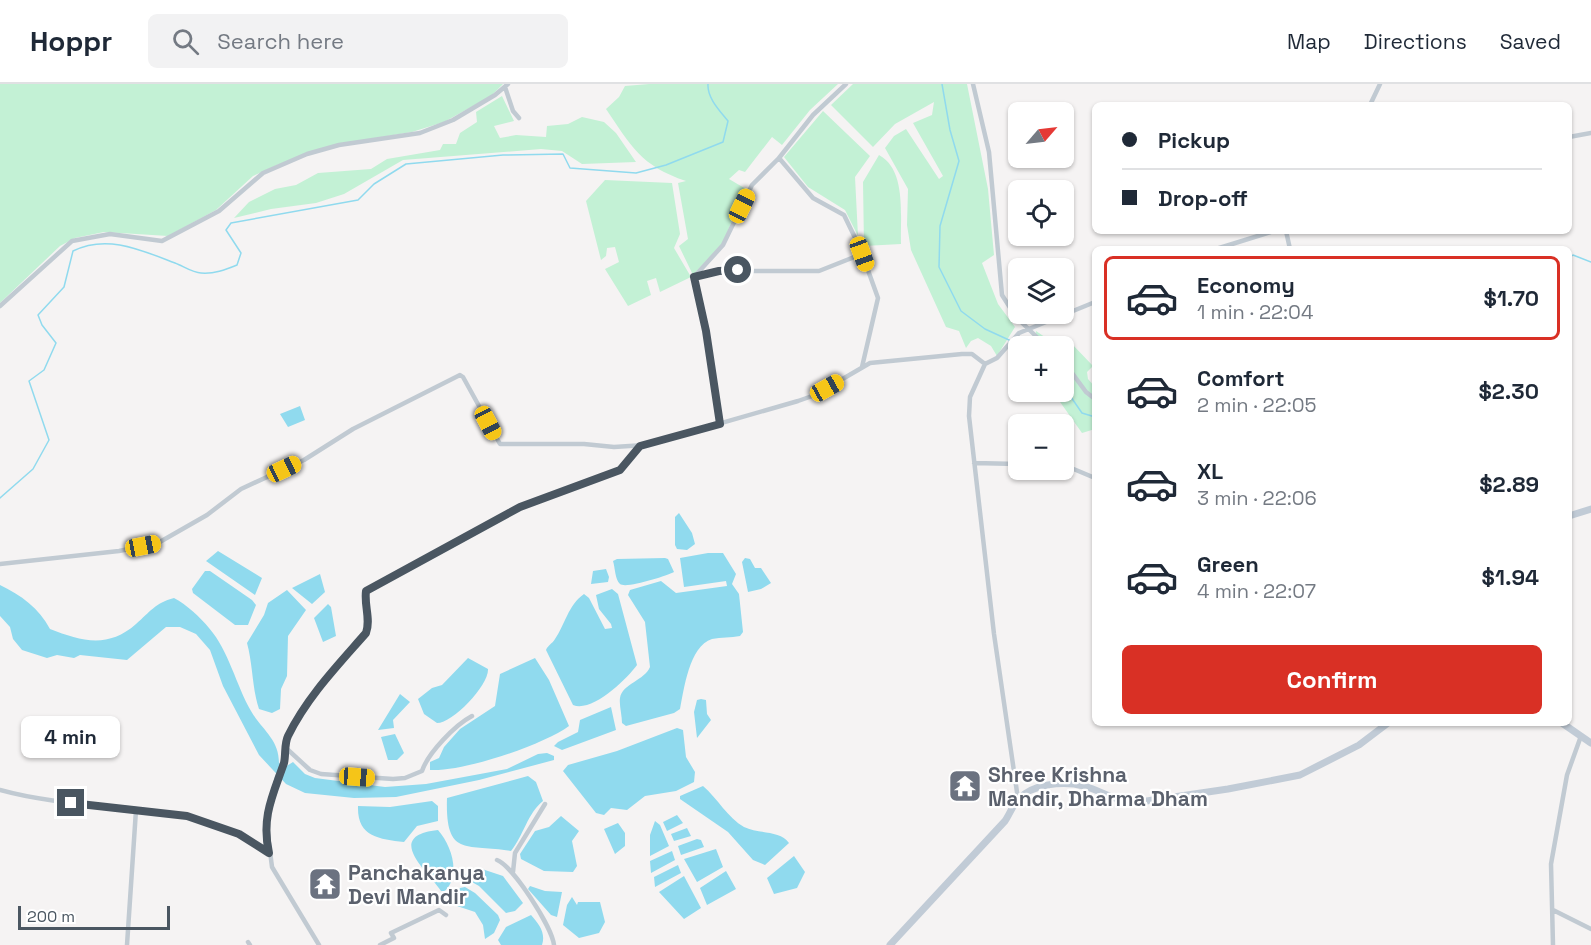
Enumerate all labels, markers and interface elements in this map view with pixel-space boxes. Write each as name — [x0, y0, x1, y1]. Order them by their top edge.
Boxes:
search box — [148, 14, 568, 68]
text: Hoppr — [30, 23, 112, 59]
icon: search — [169, 25, 202, 58]
text: Search here — [217, 27, 344, 55]
text: Map — [1287, 28, 1331, 55]
text: Directions — [1364, 28, 1467, 55]
text: Saved — [1500, 28, 1561, 55]
north arrow — [1008, 102, 1074, 168]
map controls — [1008, 102, 1074, 480]
text: Pickup — [1158, 126, 1230, 154]
button: locate — [1008, 180, 1074, 246]
text: Drop-off — [1158, 184, 1248, 212]
car — [726, 186, 758, 226]
car — [847, 234, 877, 274]
route start — [724, 256, 751, 283]
button: layers — [1008, 258, 1074, 324]
icon: car — [1125, 271, 1179, 325]
text: Economy — [1197, 271, 1295, 299]
text: $1.70 — [1484, 284, 1539, 312]
text: 1 min · 22:04 — [1197, 299, 1313, 325]
button: + — [1008, 336, 1074, 402]
icon: car — [1125, 364, 1179, 418]
text: Comfort — [1197, 364, 1285, 392]
car — [807, 371, 847, 405]
text: $2.30 — [1478, 377, 1539, 405]
text: 2 min · 22:05 — [1197, 392, 1317, 418]
car — [472, 403, 504, 443]
button: − — [1008, 414, 1074, 480]
car — [264, 453, 304, 485]
icon: car — [1125, 457, 1179, 511]
text: XL — [1197, 457, 1223, 485]
text: $2.89 — [1479, 470, 1539, 498]
text: 3 min · 22:06 — [1197, 485, 1317, 511]
car — [124, 534, 162, 558]
icon: car — [1125, 550, 1179, 604]
text: Green — [1197, 550, 1259, 578]
text: $1.94 — [1482, 563, 1539, 591]
text: 4 min · 22:07 — [1197, 578, 1316, 604]
button: Confirm — [1122, 645, 1542, 714]
callout: 4 min — [22, 716, 121, 758]
text: 4 min — [44, 724, 97, 750]
place label: Shree Krishna Mandir, Dharma Dham — [988, 761, 1208, 812]
car — [338, 767, 376, 787]
temple icon: Shree Krishna Mandir, Dharma Dham — [947, 768, 983, 804]
route end — [57, 789, 84, 816]
place label: Panchakanya Devi Mandir — [348, 859, 485, 910]
temple icon: Panchakanya Devi Mandir — [307, 866, 343, 902]
scale bar — [18, 903, 170, 930]
text: 200 m — [27, 906, 75, 927]

